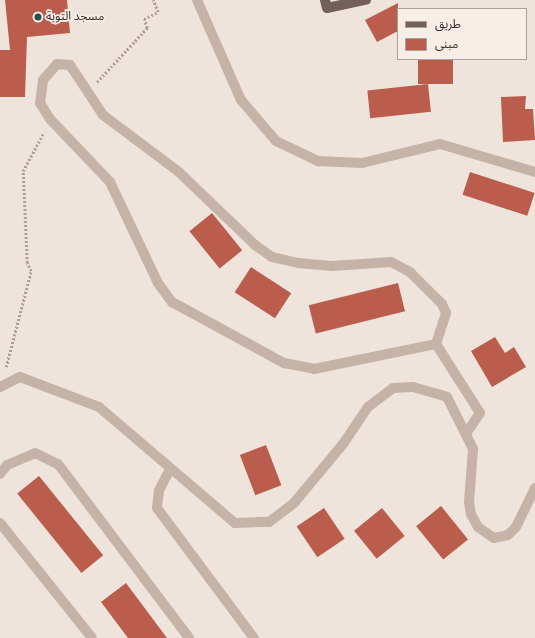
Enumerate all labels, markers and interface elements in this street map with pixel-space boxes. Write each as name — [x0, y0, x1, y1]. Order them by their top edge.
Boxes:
legend — [397, 8, 527, 60]
place label: مسجد التوبة — [46, 10, 104, 24]
marker: مسجد التوبة — [33, 12, 43, 22]
text: طريق — [435, 17, 461, 32]
text: مبنى — [435, 37, 458, 52]

